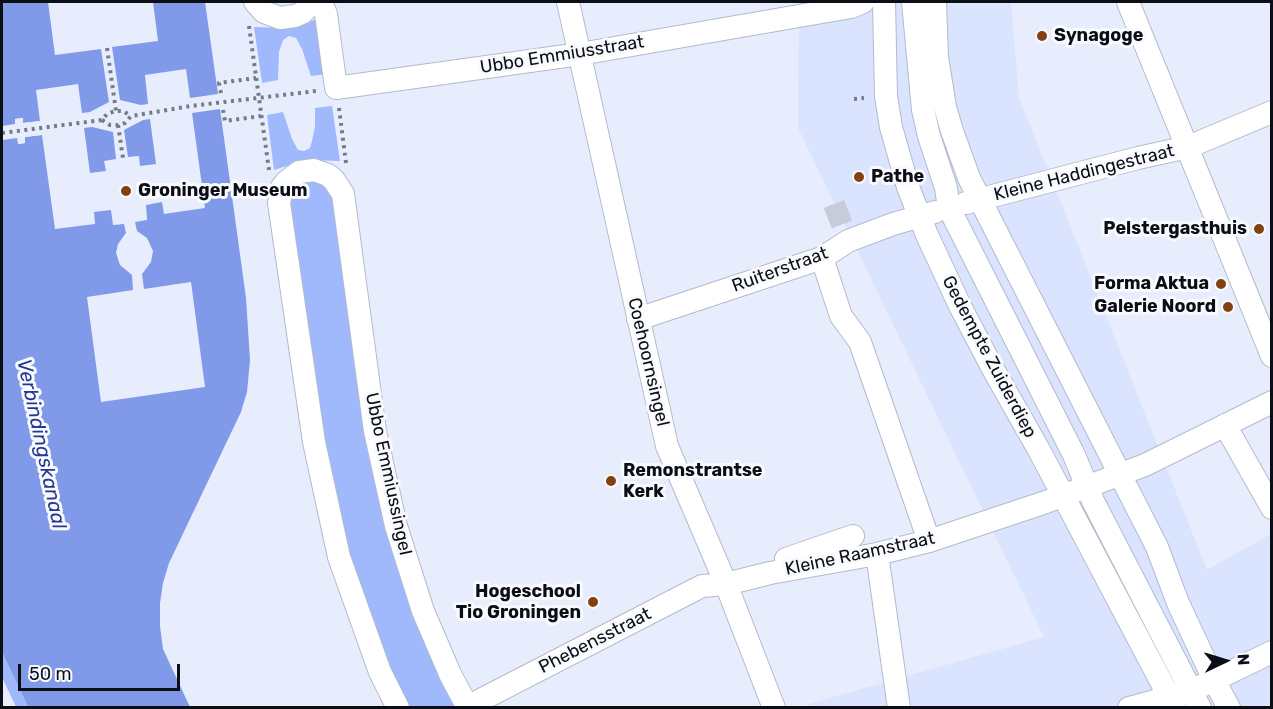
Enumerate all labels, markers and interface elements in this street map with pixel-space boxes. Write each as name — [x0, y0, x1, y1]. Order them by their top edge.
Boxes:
place label: Synagoge — [1054, 25, 1143, 47]
marker: Synagoge — [1035, 29, 1049, 43]
street label: Ubbo Emmiusstraat — [478, 31, 646, 79]
street label: Kleine Haddingestraat — [992, 140, 1176, 206]
place label: Pathe — [871, 166, 924, 188]
marker: Pathe — [852, 170, 866, 184]
place label: Groninger Museum — [138, 180, 308, 202]
marker: Groninger Museum — [119, 184, 133, 198]
place label: Pelstergasthuis — [1103, 218, 1247, 240]
marker: Pelstergasthuis — [1252, 222, 1266, 236]
street label: Ruiterstraat — [729, 243, 831, 297]
street label: Gedempte Zuiderdiep — [937, 272, 1041, 442]
place label: Forma Aktua — [1094, 273, 1209, 295]
marker: Forma Aktua — [1214, 277, 1228, 291]
street label: Coehoornsingel — [623, 296, 673, 428]
place label: Galerie Noord — [1094, 296, 1216, 318]
marker: Galerie Noord — [1221, 300, 1235, 314]
water label: Verbindingskanaal — [11, 357, 71, 531]
street label: Ubbo Emmiussingel — [360, 391, 416, 557]
place label: Remonstrantse Kerk — [623, 460, 763, 502]
marker: Remonstrantse Kerk — [604, 474, 618, 488]
street label: Kleine Raamstraat — [783, 528, 937, 580]
place label: Hogeschool Tio Groningen — [456, 581, 581, 624]
marker: Hogeschool Tio Groningen — [586, 595, 600, 609]
street label: Phebensstraat — [535, 603, 655, 679]
north arrow — [1195, 631, 1255, 691]
scale bar — [21, 652, 183, 690]
text: N — [1234, 653, 1253, 666]
text: 50 m — [29, 663, 72, 685]

